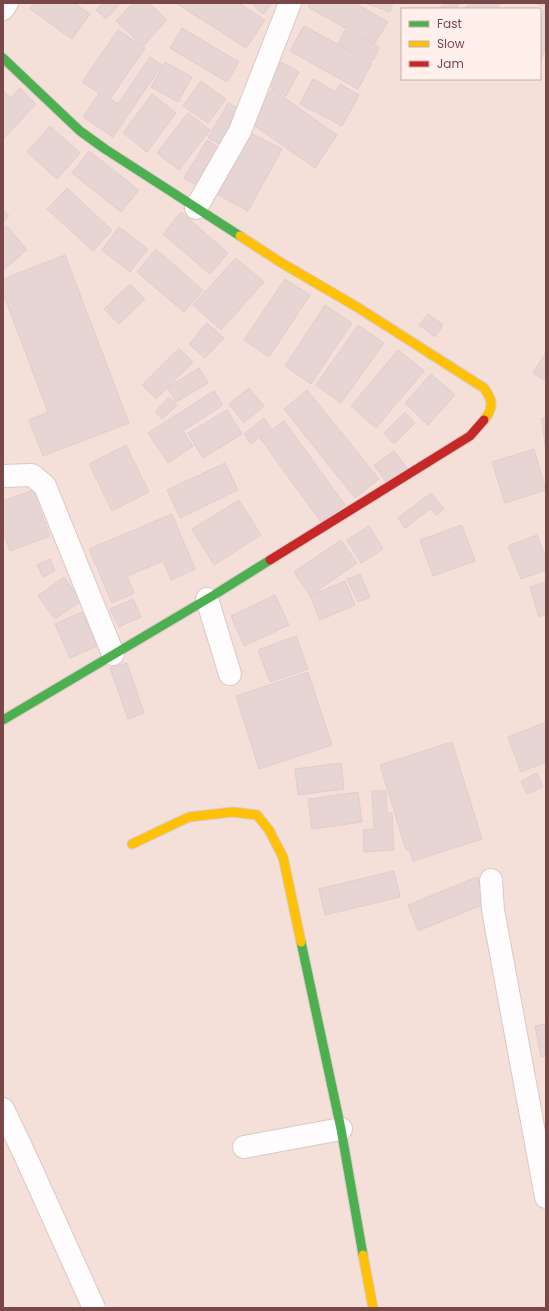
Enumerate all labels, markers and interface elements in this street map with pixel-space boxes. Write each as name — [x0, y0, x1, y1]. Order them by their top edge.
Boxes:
legend — [401, 8, 541, 80]
text: Fast — [437, 15, 462, 32]
text: Slow — [437, 35, 465, 52]
text: Jam — [437, 55, 464, 72]

